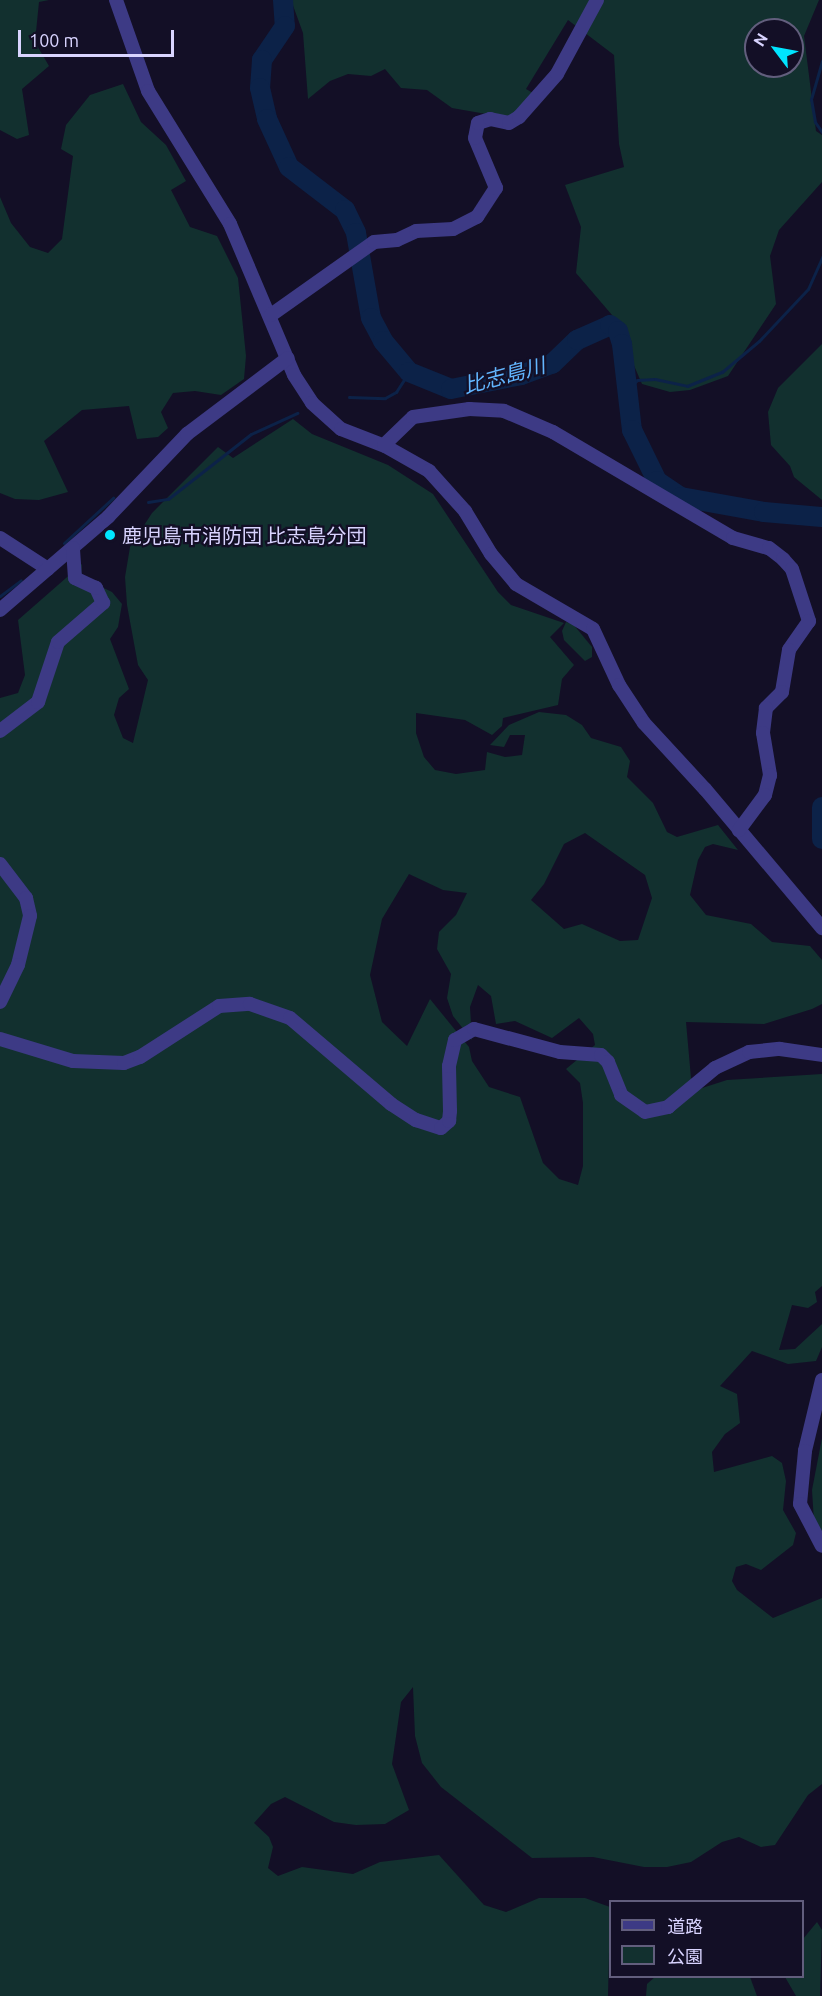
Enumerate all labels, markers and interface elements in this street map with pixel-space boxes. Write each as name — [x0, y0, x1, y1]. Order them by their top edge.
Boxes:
scale bar — [21, 18, 177, 56]
north arrow — [744, 18, 804, 78]
text: 100 m — [29, 30, 79, 50]
text: N — [750, 30, 771, 49]
water label: 比志島川 — [460, 352, 548, 398]
place label: 鹿児島市消防団 比志島分団 — [122, 523, 367, 547]
marker: 鹿児島市消防団 比志島分団 — [103, 528, 117, 542]
legend — [609, 1900, 804, 1978]
text: 道路 — [667, 1916, 703, 1936]
text: 公園 — [667, 1946, 703, 1966]

